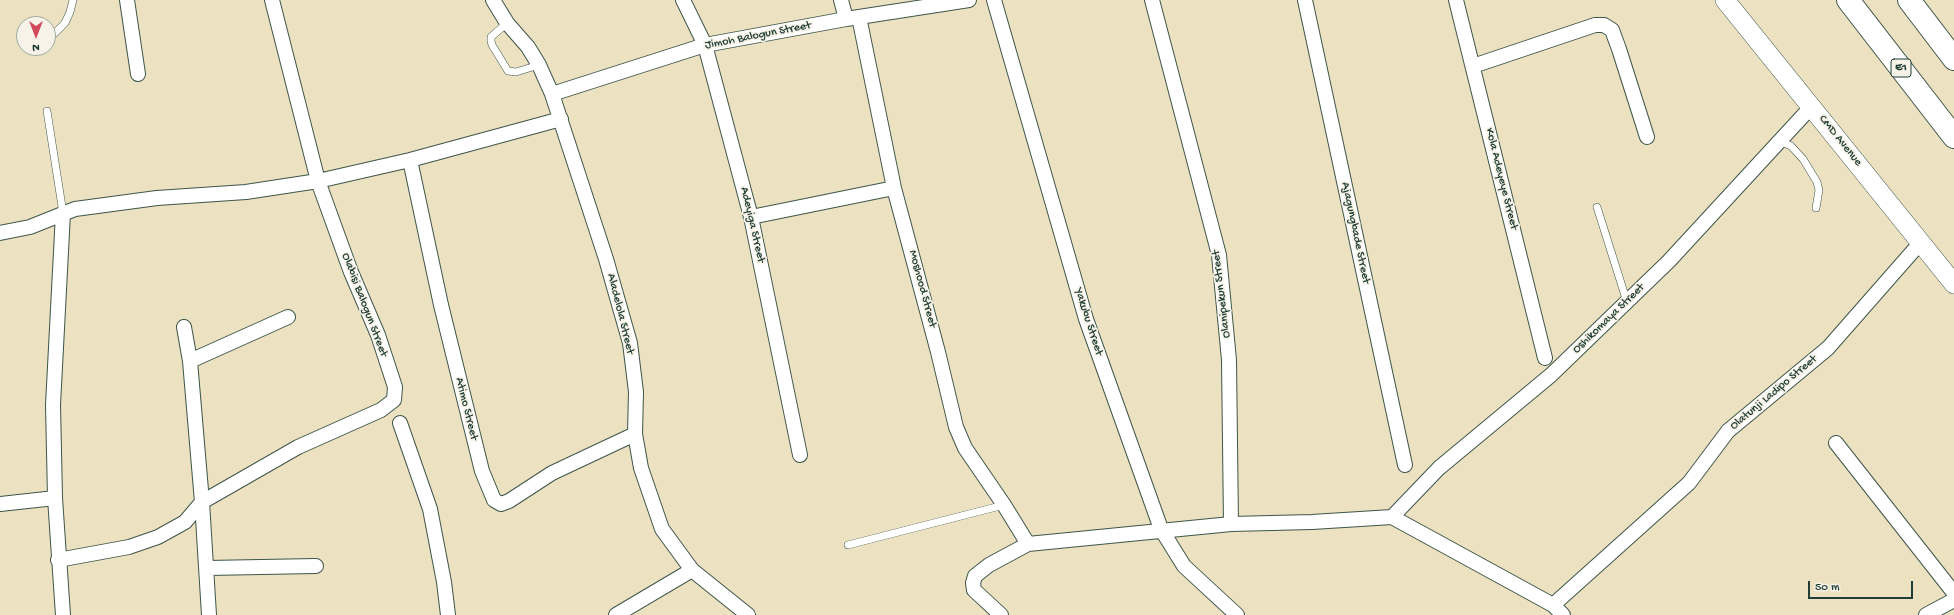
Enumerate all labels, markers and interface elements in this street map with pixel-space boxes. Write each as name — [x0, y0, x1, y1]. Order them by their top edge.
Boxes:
north arrow — [16, 16, 56, 56]
street label: Jimoh Balogun Street — [704, 19, 812, 53]
text: N — [32, 41, 40, 53]
road number: E1 — [1891, 59, 1911, 77]
street label: CMD Avenue — [1815, 113, 1865, 169]
street label: Kola Adeyeye Street — [1481, 127, 1521, 231]
street label: Ajagungbade Street — [1337, 181, 1373, 285]
street label: Adeyiga Street — [736, 186, 768, 264]
street label: Moshood Street — [905, 249, 939, 329]
street label: Olanipekun Street — [1209, 249, 1235, 339]
street label: Olabisi Balogun Street — [338, 251, 390, 359]
street label: Aladelola Street — [603, 272, 637, 356]
street label: Oshikomaya Street — [1570, 281, 1648, 357]
street label: Yakubu Street — [1070, 286, 1106, 358]
street label: Olatunji Ladipo Street — [1727, 352, 1821, 434]
street label: Atimo Street — [451, 376, 481, 442]
scale bar — [1810, 573, 1915, 599]
text: 50 m — [1815, 581, 1840, 595]

